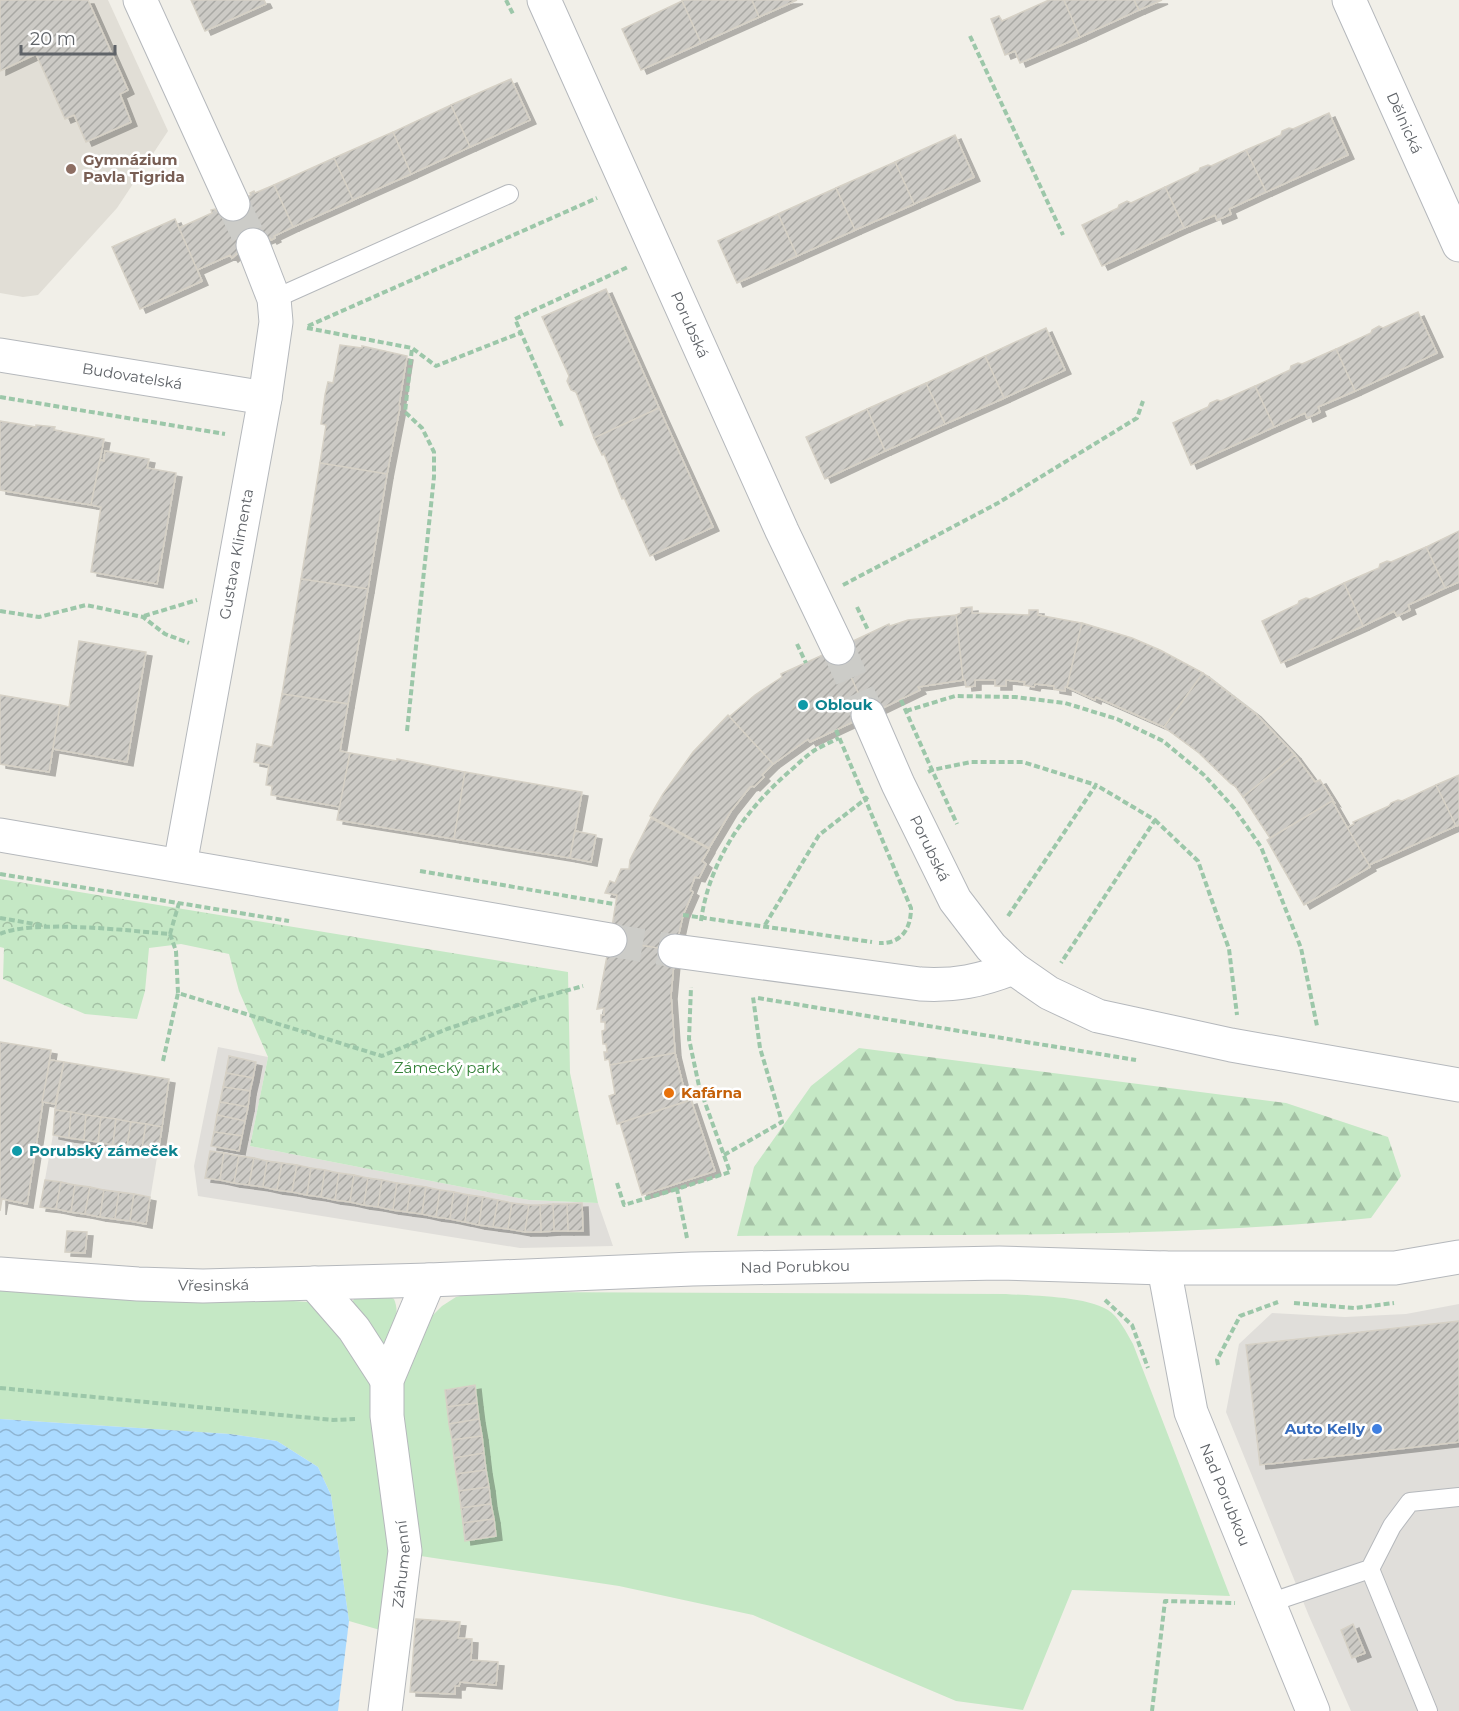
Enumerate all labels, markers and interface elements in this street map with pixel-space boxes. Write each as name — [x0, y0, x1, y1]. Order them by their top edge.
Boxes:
scale bar — [21, 18, 116, 56]
text: 20 m — [30, 28, 76, 50]
street label: Dělnická — [1383, 89, 1427, 157]
place label: Gymnázium Pavla Tigrida — [83, 150, 185, 186]
marker: Gymnázium Pavla Tigrida — [64, 162, 78, 176]
street label: Porubská — [667, 288, 713, 361]
street label: Budovatelská — [81, 358, 184, 393]
street label: Gustava Klimenta — [215, 487, 257, 621]
place label: Oblouk — [815, 695, 873, 714]
marker: Oblouk — [796, 698, 810, 712]
street label: Porubská — [906, 812, 954, 884]
park label: Zámecký park — [394, 1058, 500, 1077]
place label: Kafárna — [681, 1083, 742, 1102]
marker: Kafárna — [662, 1086, 676, 1100]
place label: Porubský zámeček — [29, 1141, 178, 1160]
marker: Porubský zámeček — [10, 1144, 24, 1158]
street label: Nad Porubkou — [740, 1256, 850, 1277]
street label: Vřesinská — [178, 1275, 250, 1295]
place label: Auto Kelly — [1284, 1419, 1366, 1438]
marker: Auto Kelly — [1370, 1422, 1384, 1436]
street label: Nad Porubkou — [1196, 1440, 1255, 1549]
street label: Záhumenní — [388, 1518, 414, 1609]

